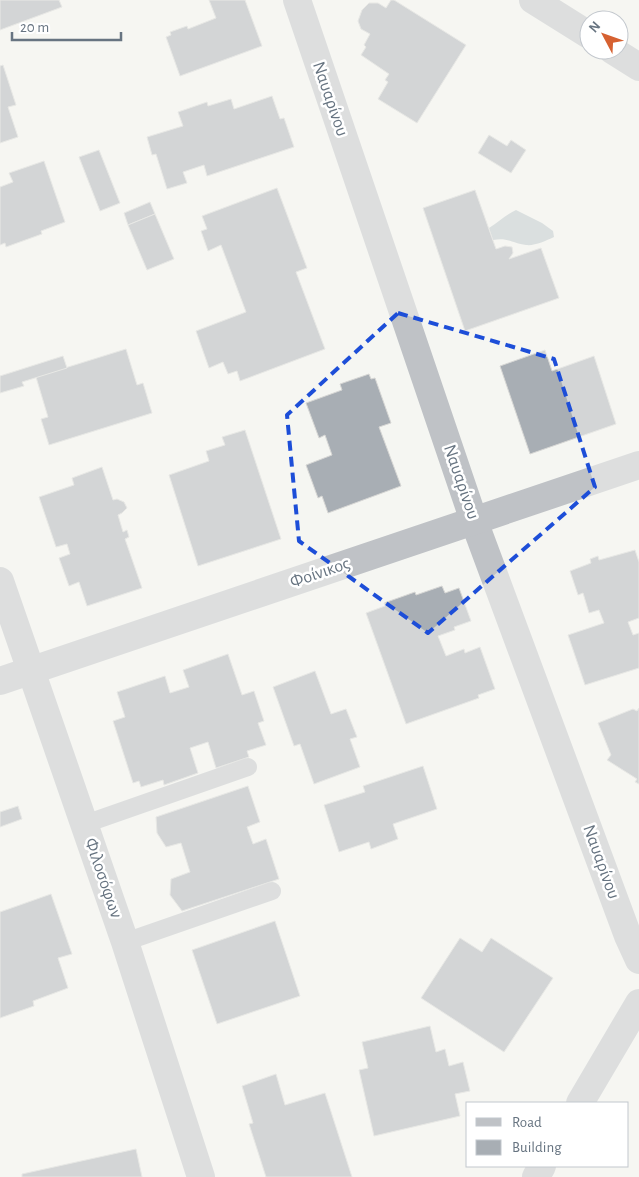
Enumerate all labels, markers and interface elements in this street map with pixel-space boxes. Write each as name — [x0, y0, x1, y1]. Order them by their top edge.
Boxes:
scale bar — [12, 10, 121, 42]
north arrow — [579, 10, 629, 60]
text: N — [586, 19, 603, 35]
text: 20 m — [20, 20, 49, 35]
street label: Ναυαρίνου — [309, 59, 352, 139]
street label: Ναυαρίνου — [440, 442, 483, 522]
street label: Φοίνικος — [287, 553, 352, 592]
street label: Ναυαρίνου — [579, 822, 624, 902]
street label: Φιλοσόφων — [81, 836, 125, 921]
legend — [466, 1102, 629, 1167]
text: Road — [512, 1115, 542, 1130]
text: Building — [512, 1140, 562, 1155]

